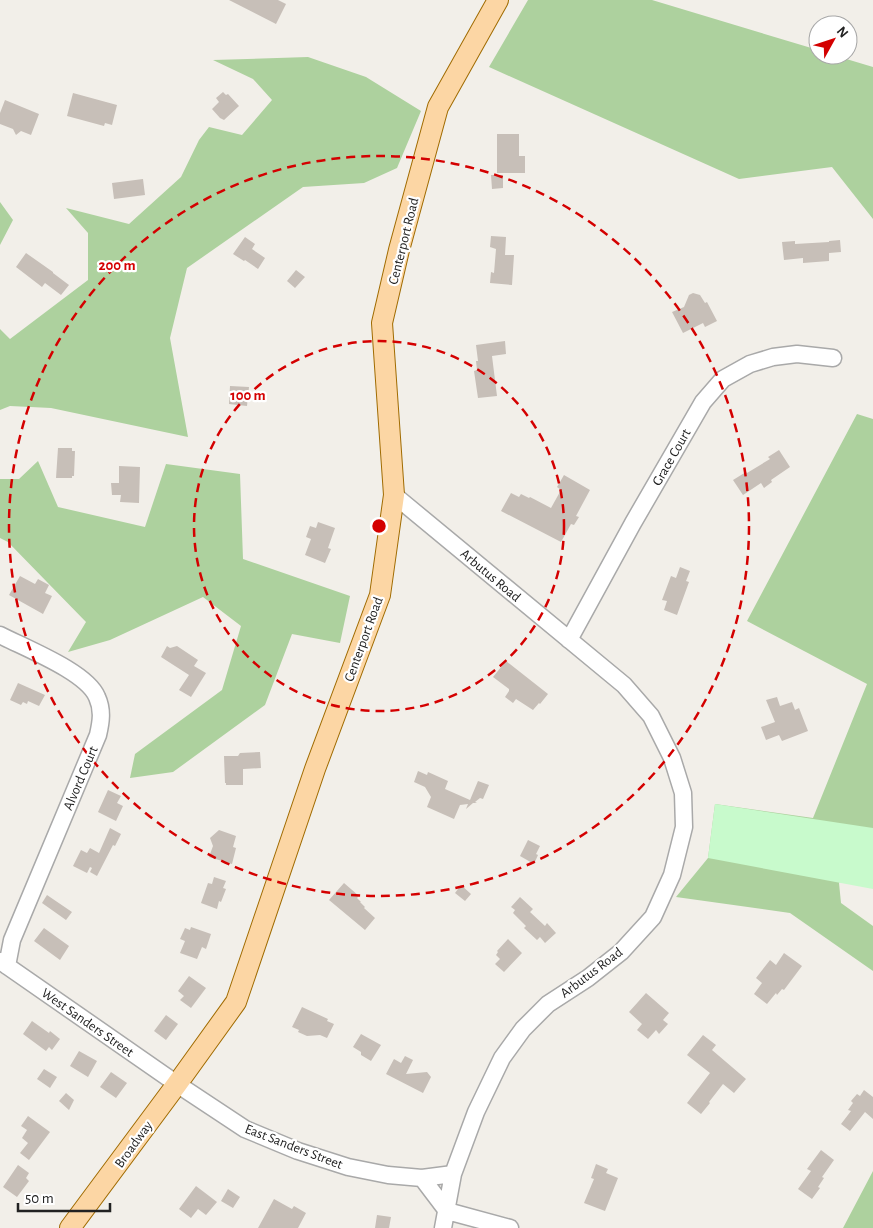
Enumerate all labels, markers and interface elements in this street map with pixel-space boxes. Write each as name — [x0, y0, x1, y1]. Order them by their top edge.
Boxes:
north arrow — [808, 15, 858, 65]
text: N — [834, 24, 851, 41]
street label: Centerport Road — [386, 196, 422, 286]
text: 200 m — [98, 258, 136, 273]
text: 100 m — [230, 388, 266, 403]
street label: Grace Court — [650, 426, 694, 488]
centre of rings — [370, 517, 388, 535]
street label: Arbutus Road — [458, 547, 523, 605]
street label: Centerport Road — [342, 595, 386, 684]
street label: Alvord Court — [61, 744, 101, 812]
street label: Arbutus Road — [558, 945, 625, 1001]
street label: West Sanders Street — [39, 986, 136, 1060]
street label: Broadway — [112, 1119, 155, 1171]
street label: East Sanders Street — [243, 1122, 345, 1172]
scale bar — [18, 1180, 110, 1212]
text: 50 m — [25, 1191, 54, 1206]

